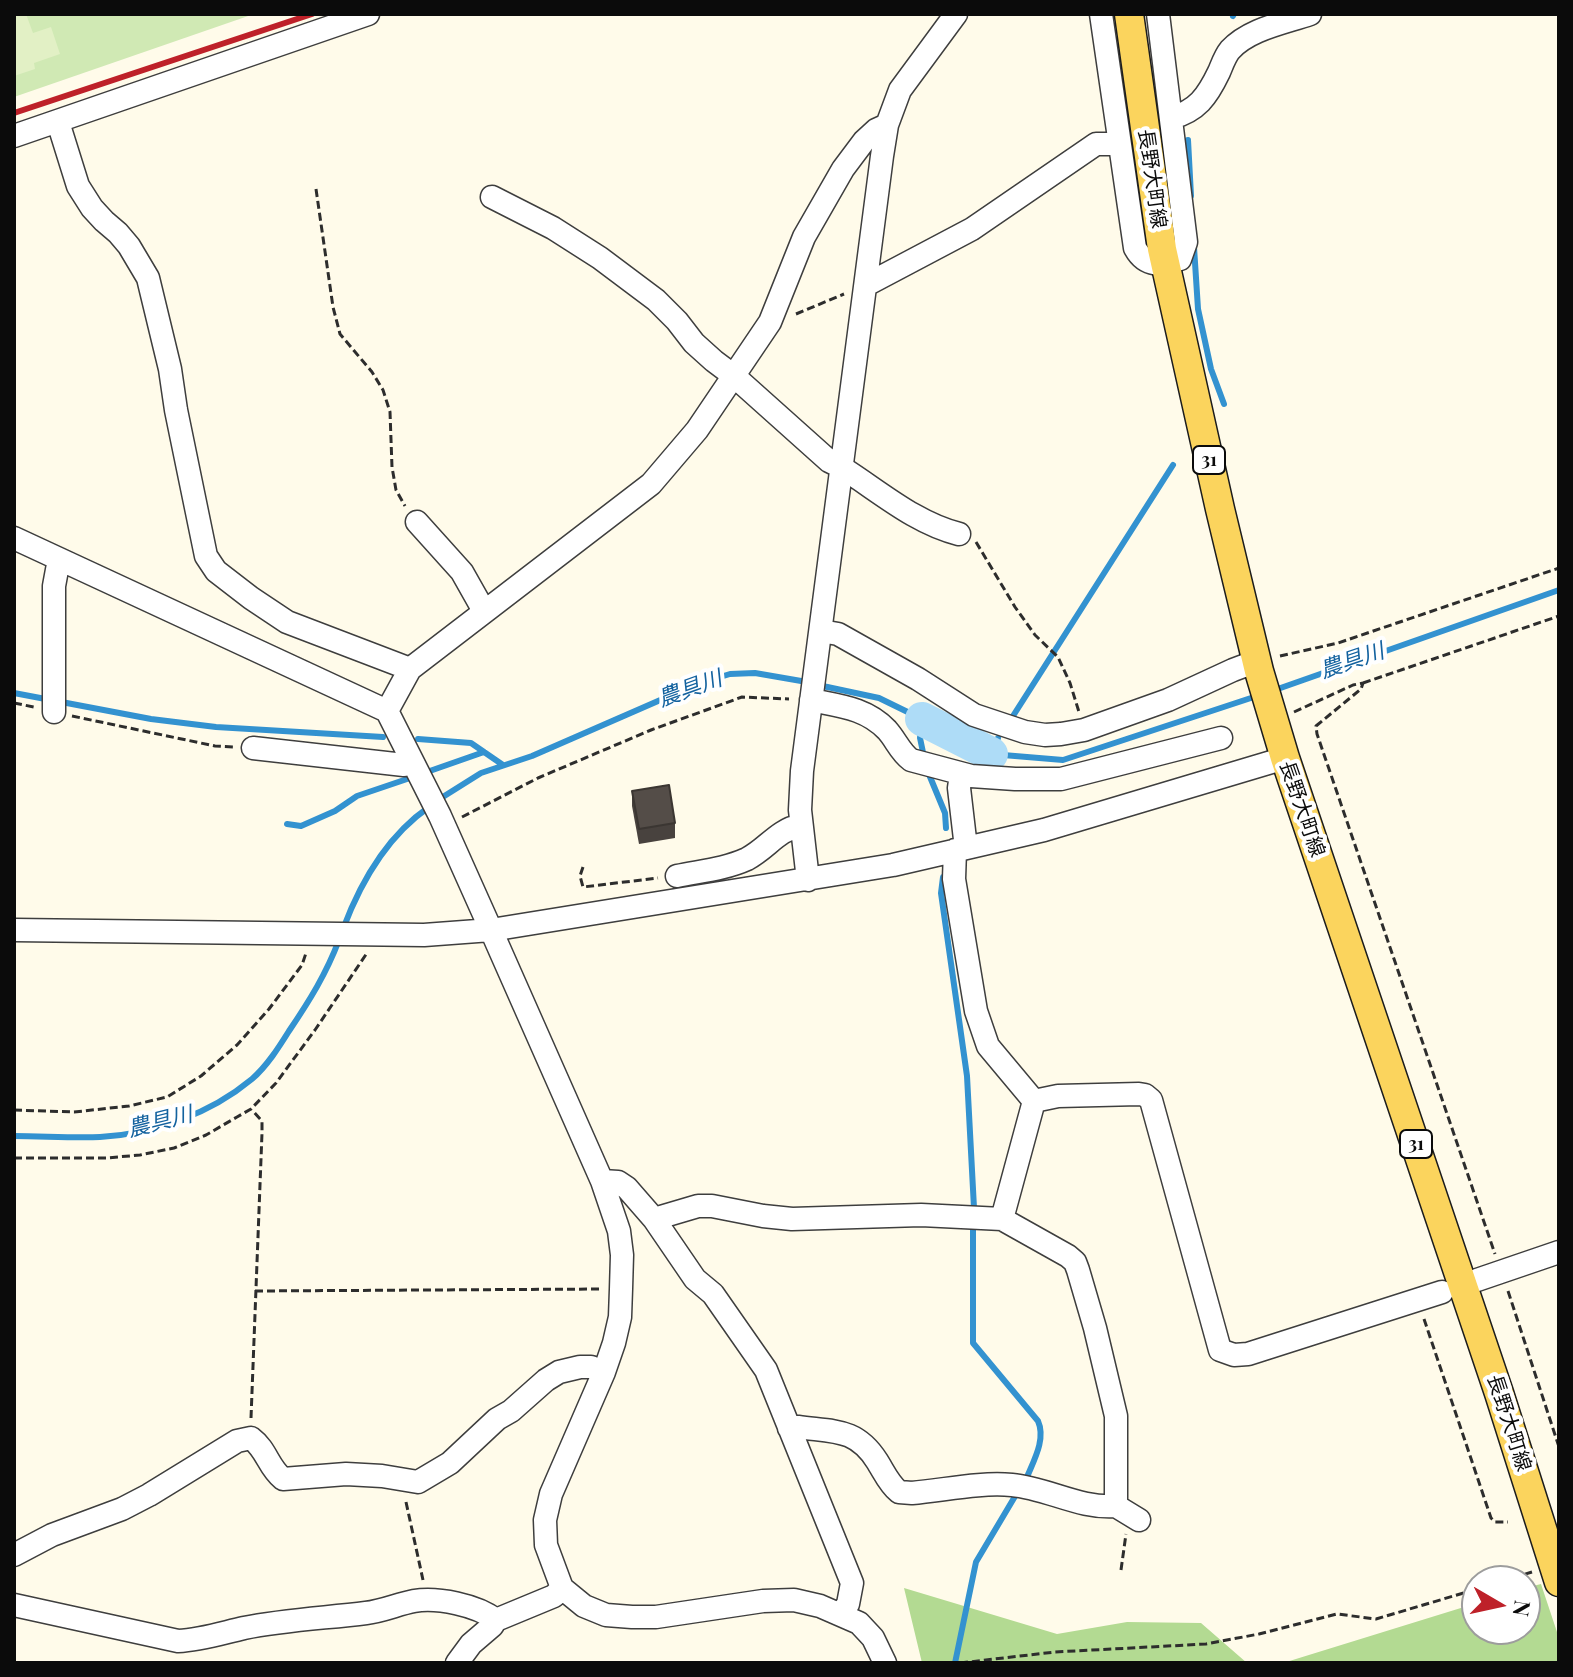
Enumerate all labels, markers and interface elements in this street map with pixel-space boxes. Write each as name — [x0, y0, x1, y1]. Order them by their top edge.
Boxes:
street label: 長野大町線 — [1133, 128, 1171, 230]
road number: 31 — [1193, 446, 1225, 474]
water label: 農具川 — [1317, 638, 1387, 684]
water label: 農具川 — [654, 665, 726, 713]
street label: 長野大町線 — [1274, 758, 1330, 860]
water label: 農具川 — [125, 1101, 195, 1143]
road number: 31 — [1400, 1130, 1432, 1158]
street label: 長野大町線 — [1482, 1372, 1536, 1474]
north arrow — [1461, 1565, 1541, 1645]
text: N — [1507, 1598, 1539, 1619]

